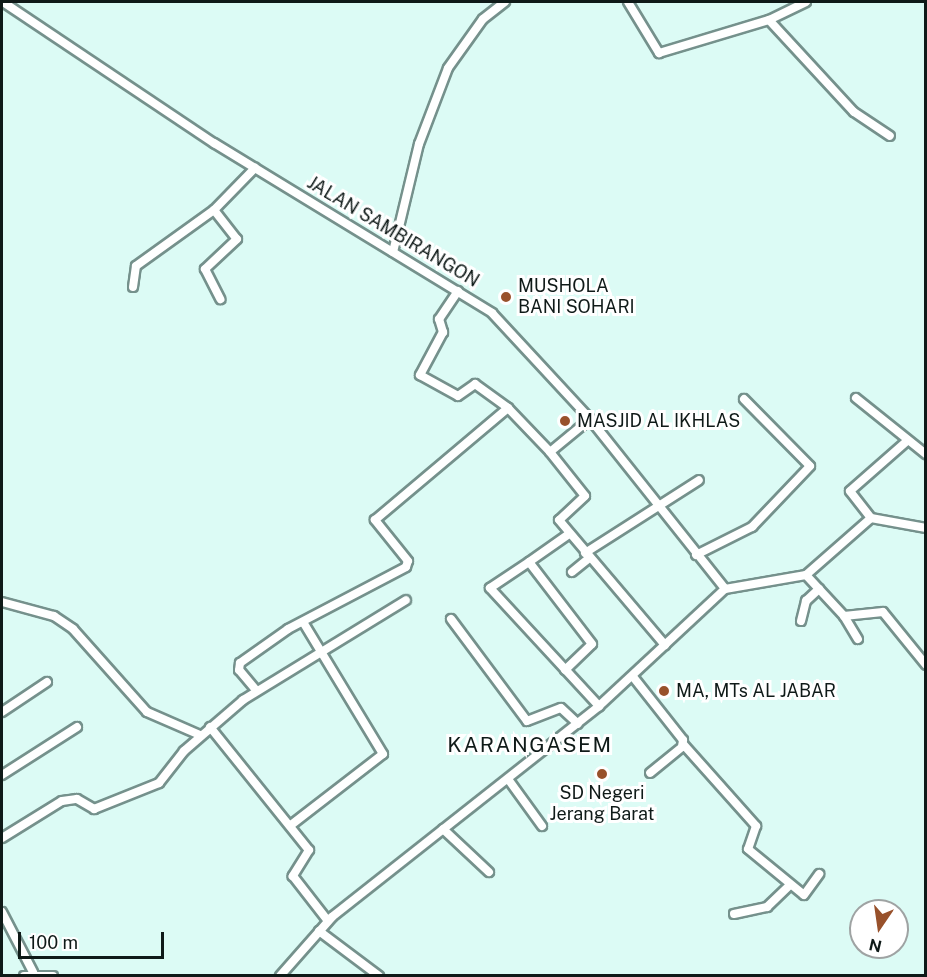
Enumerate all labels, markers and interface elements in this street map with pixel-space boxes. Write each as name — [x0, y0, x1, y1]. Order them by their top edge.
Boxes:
street label: JALAN SAMBIRANGON — [303, 172, 483, 292]
place label: MUSHOLA BANI SOHARI — [518, 276, 635, 318]
marker: MUSHOLA BANI SOHARI — [499, 290, 513, 304]
place label: MASJID AL IKHLAS — [577, 410, 740, 432]
marker: MASJID AL IKHLAS — [558, 414, 572, 428]
place label: MA, MTs AL JABAR — [676, 680, 836, 702]
marker: MA, MTs AL JABAR — [657, 684, 671, 698]
district label: KARANGASEM — [447, 732, 613, 758]
marker: SD Negeri Jerang Barat — [595, 767, 609, 781]
place label: SD Negeri Jerang Barat — [549, 783, 655, 826]
north arrow — [849, 899, 909, 959]
scale bar — [21, 920, 166, 958]
text: 100 m — [29, 932, 78, 953]
text: N — [867, 934, 884, 956]

